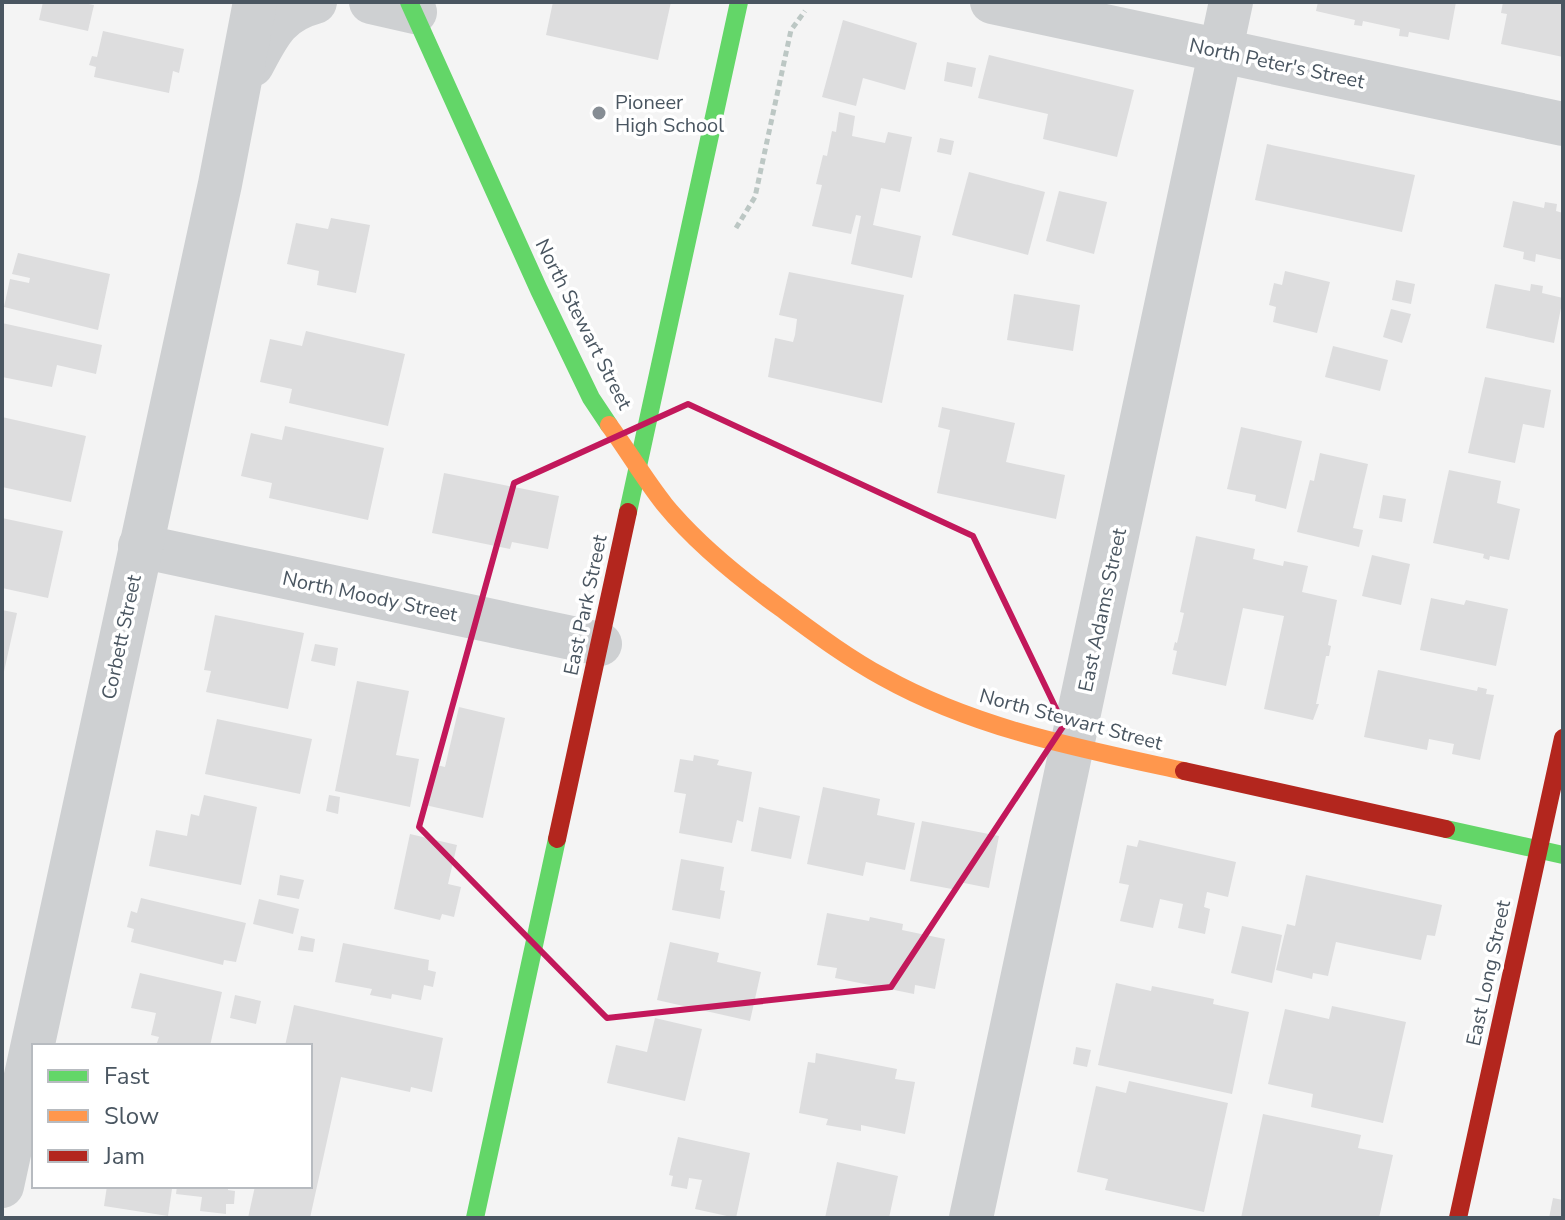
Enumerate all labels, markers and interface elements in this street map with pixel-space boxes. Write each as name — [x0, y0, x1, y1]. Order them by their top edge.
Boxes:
street label: North Peter's Street — [1187, 32, 1368, 95]
place label: Pioneer High School — [615, 89, 724, 139]
marker: Pioneer High School — [590, 104, 608, 122]
street label: North Stewart Street — [529, 234, 639, 415]
street label: East Adams Street — [1072, 525, 1133, 695]
street label: East Park Street — [557, 531, 614, 678]
street label: North Moody Street — [280, 565, 461, 628]
street label: Corbett Street — [95, 571, 148, 702]
street label: North Stewart Street — [976, 682, 1166, 757]
street label: East Long Street — [1460, 897, 1517, 1049]
legend — [32, 1044, 312, 1188]
text: Fast — [104, 1060, 150, 1092]
text: Slow — [104, 1100, 159, 1132]
text: Jam — [103, 1140, 145, 1172]

